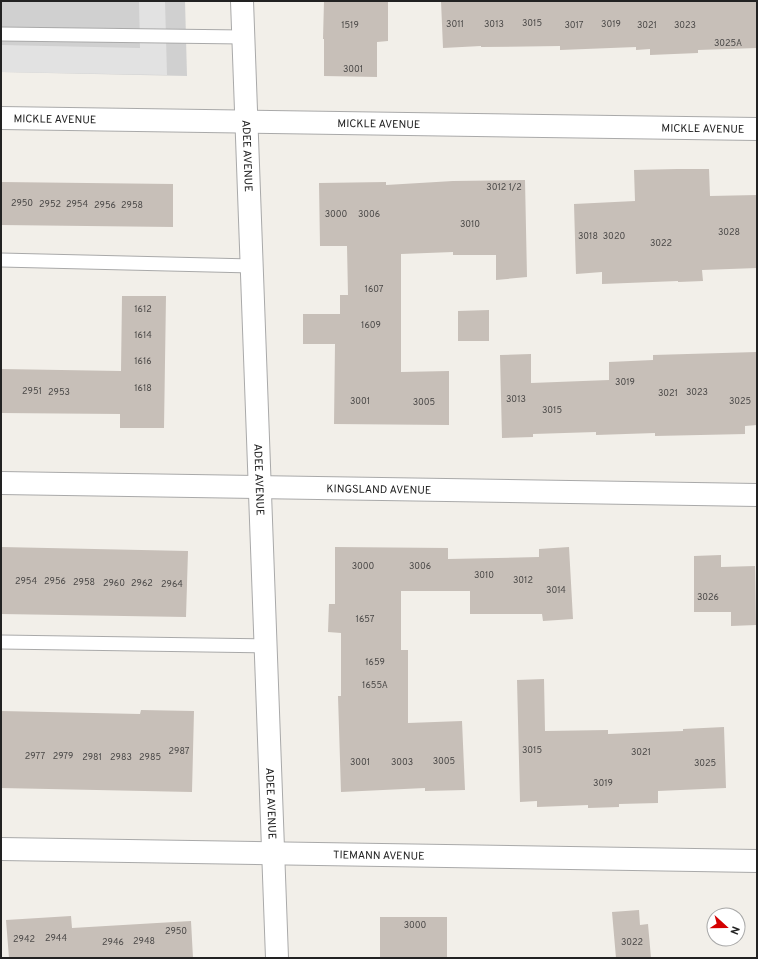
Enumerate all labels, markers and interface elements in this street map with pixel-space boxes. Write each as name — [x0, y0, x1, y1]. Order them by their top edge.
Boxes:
house number: 3015 — [522, 18, 542, 29]
house number: 3011 — [446, 19, 464, 30]
house number: 3013 — [484, 19, 504, 30]
house number: 3019 — [601, 19, 621, 30]
house number: 1519 — [341, 20, 359, 31]
house number: 3017 — [564, 20, 584, 31]
house number: 3021 — [637, 20, 657, 31]
house number: 3023 — [674, 20, 696, 31]
house number: 3025A — [714, 38, 742, 49]
house number: 3001 — [343, 64, 363, 75]
street label: MICKLE AVENUE — [13, 112, 97, 127]
street label: MICKLE AVENUE — [337, 117, 421, 132]
street label: ADEE AVENUE — [238, 120, 255, 192]
street label: MICKLE AVENUE — [661, 122, 745, 137]
house number: 3012 1/2 — [486, 182, 522, 193]
house number: 2950 — [11, 198, 33, 209]
house number: 2952 — [39, 199, 61, 210]
house number: 2954 — [66, 199, 89, 210]
house number: 2956 — [94, 200, 116, 211]
house number: 2958 — [121, 200, 143, 211]
house number: 3000 — [325, 209, 347, 220]
house number: 3006 — [358, 209, 380, 220]
house number: 3010 — [460, 219, 480, 230]
house number: 3028 — [718, 227, 740, 238]
house number: 3018 — [578, 231, 598, 242]
house number: 3020 — [603, 231, 625, 242]
house number: 3022 — [650, 238, 672, 249]
house number: 1607 — [365, 284, 384, 295]
house number: 1612 — [134, 304, 152, 315]
house number: 1609 — [361, 320, 381, 331]
house number: 1614 — [134, 330, 152, 341]
house number: 1616 — [134, 356, 152, 367]
house number: 3019 — [615, 377, 635, 388]
house number: 1618 — [134, 383, 152, 394]
house number: 2951 — [22, 386, 42, 397]
house number: 2953 — [48, 387, 70, 398]
house number: 3023 — [686, 387, 708, 398]
house number: 3021 — [658, 388, 678, 399]
house number: 3013 — [506, 394, 526, 405]
house number: 3001 — [350, 396, 370, 407]
house number: 3025 — [729, 396, 751, 407]
house number: 3005 — [413, 397, 435, 408]
house number: 3015 — [542, 405, 562, 416]
street label: ADEE AVENUE — [250, 444, 267, 516]
street label: KINGSLAND AVENUE — [326, 482, 432, 498]
house number: 3000 — [352, 561, 374, 572]
house number: 3006 — [409, 561, 431, 572]
house number: 3010 — [474, 570, 494, 581]
house number: 3012 — [513, 575, 533, 586]
house number: 2954 — [15, 576, 38, 587]
house number: 2956 — [44, 576, 66, 587]
house number: 2958 — [73, 577, 95, 588]
house number: 2960 — [103, 578, 125, 589]
house number: 2962 — [131, 578, 153, 589]
house number: 2964 — [161, 579, 183, 590]
house number: 3014 — [546, 585, 566, 596]
house number: 3026 — [697, 592, 719, 603]
house number: 1657 — [356, 614, 375, 625]
house number: 1659 — [365, 657, 385, 668]
house number: 1655A — [362, 680, 388, 691]
house number: 3015 — [522, 745, 542, 756]
house number: 2987 — [169, 746, 190, 757]
house number: 3021 — [631, 747, 651, 758]
house number: 2977 — [25, 751, 45, 762]
house number: 2979 — [53, 751, 73, 762]
house number: 2981 — [82, 752, 102, 763]
house number: 2983 — [110, 752, 132, 763]
house number: 2985 — [139, 752, 161, 763]
house number: 3005 — [433, 756, 455, 767]
house number: 3001 — [350, 757, 370, 768]
house number: 3003 — [391, 757, 413, 768]
house number: 3025 — [694, 758, 716, 769]
street label: ADEE AVENUE — [262, 767, 279, 840]
house number: 3019 — [593, 778, 613, 789]
street label: TIEMANN AVENUE — [333, 848, 425, 864]
north arrow — [706, 907, 746, 947]
house number: 3000 — [404, 920, 426, 931]
text: N — [726, 924, 742, 936]
house number: 2950 — [165, 926, 187, 937]
house number: 2944 — [45, 933, 67, 944]
house number: 2942 — [13, 934, 35, 945]
house number: 2948 — [133, 936, 155, 947]
house number: 2946 — [102, 937, 124, 948]
house number: 3022 — [621, 937, 643, 948]

